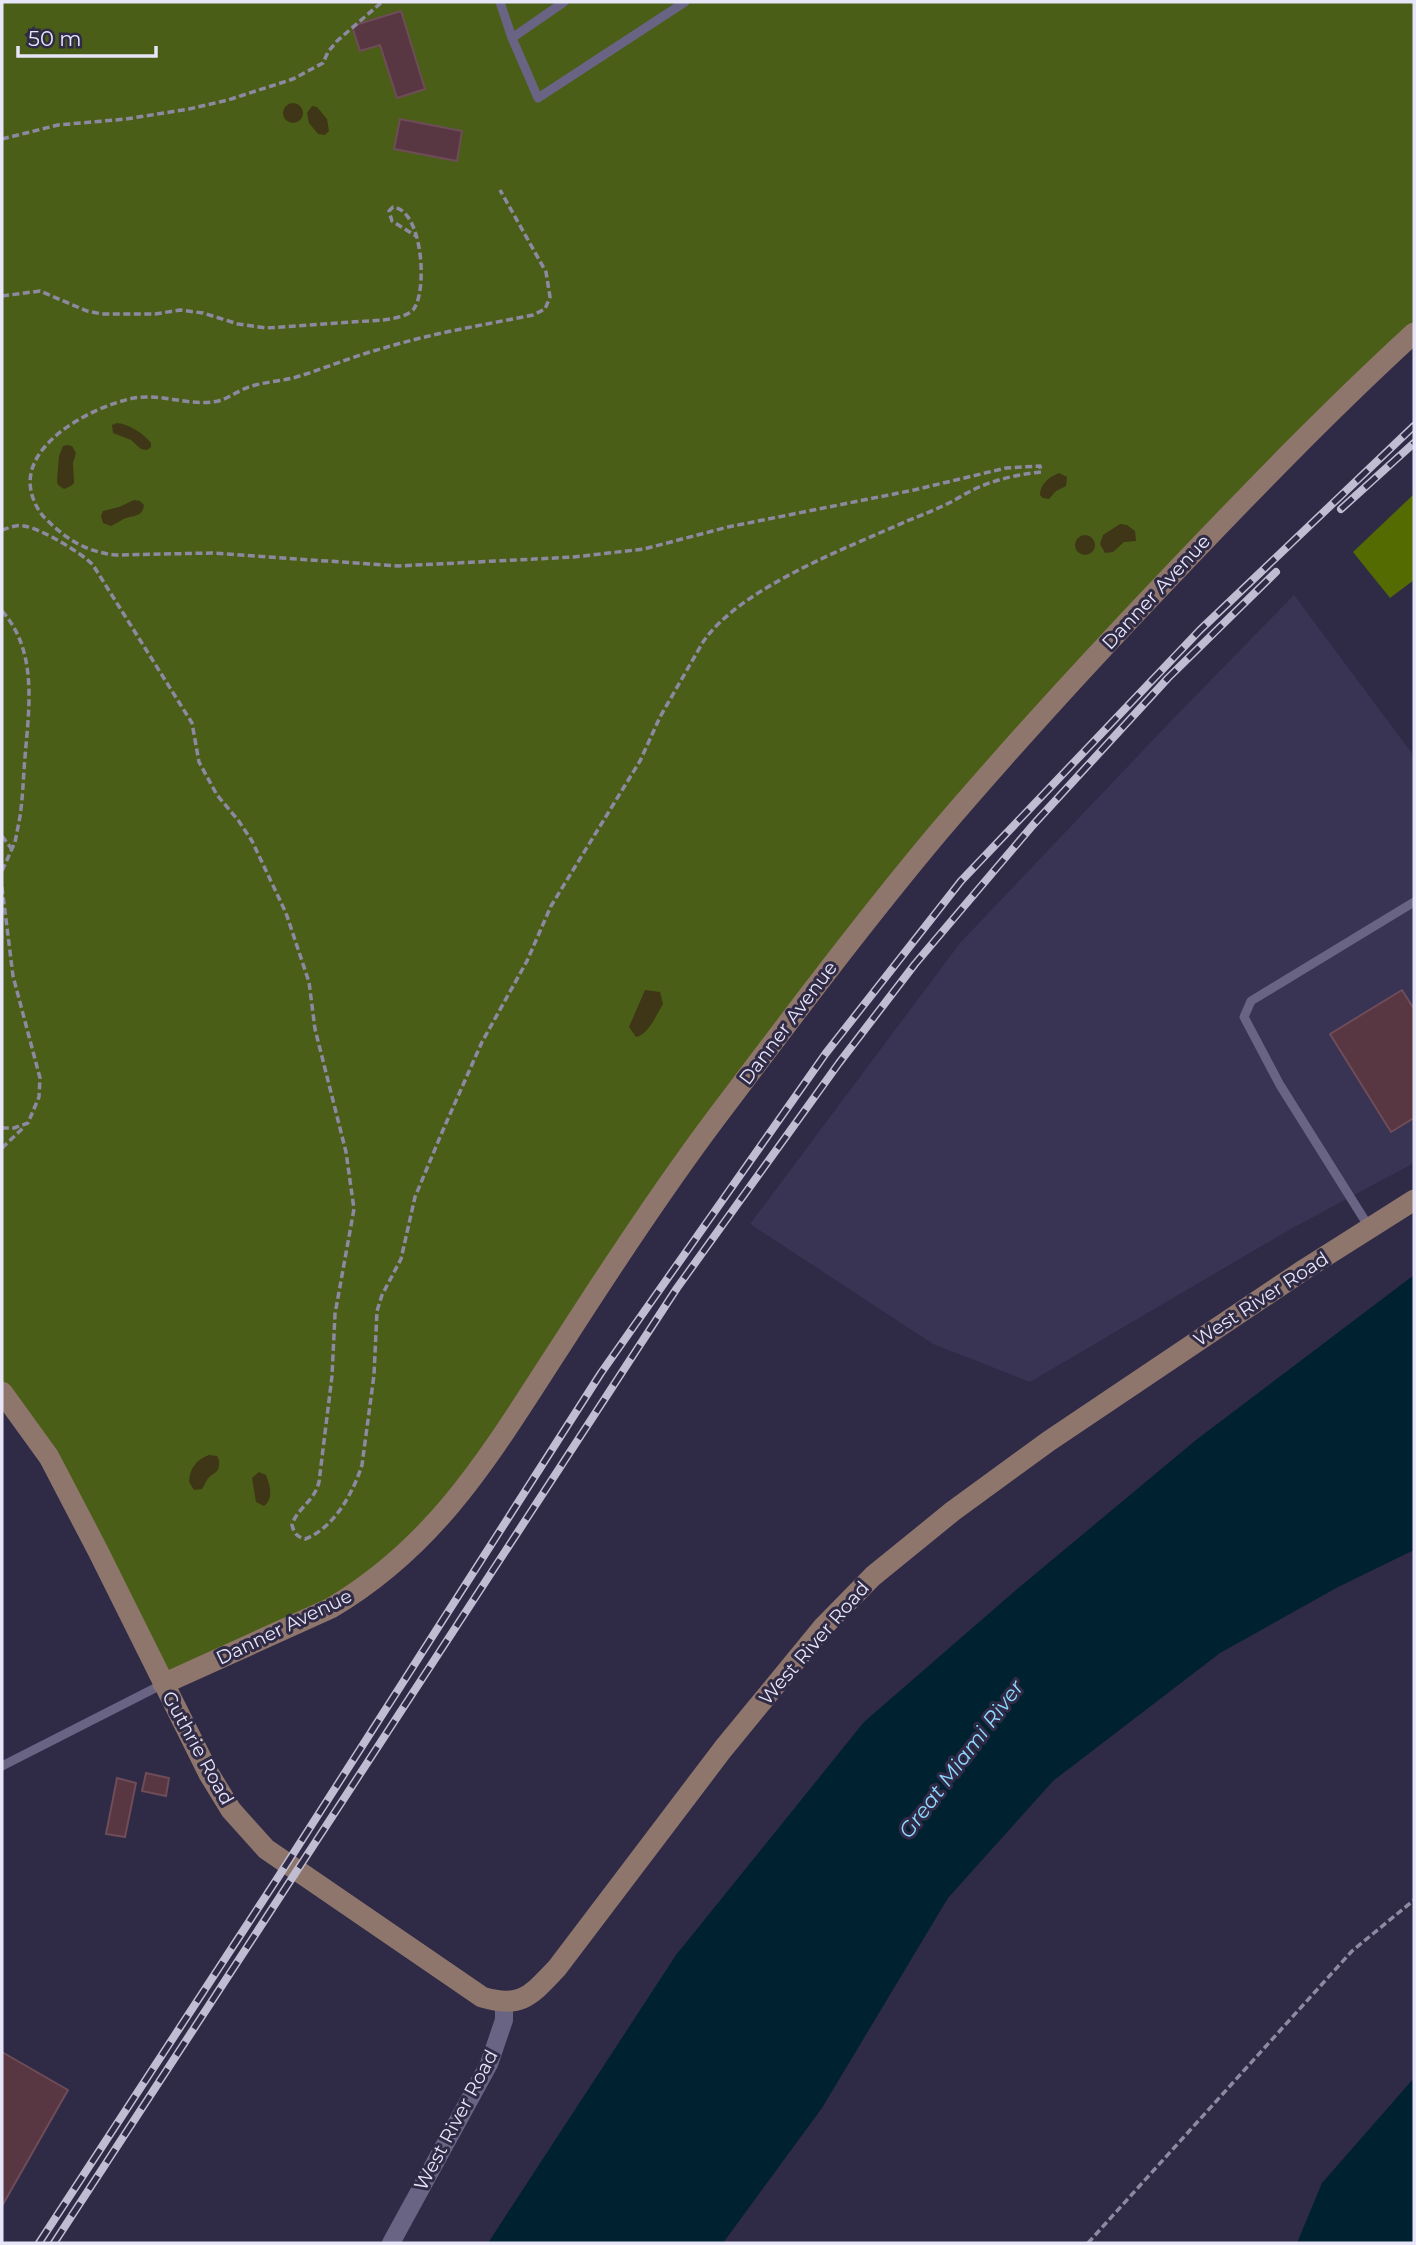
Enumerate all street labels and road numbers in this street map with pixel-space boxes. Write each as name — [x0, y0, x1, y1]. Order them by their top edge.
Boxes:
street label: Danner Avenue — [1097, 530, 1215, 654]
street label: Danner Avenue — [734, 957, 842, 1089]
street label: West River Road — [1189, 1247, 1333, 1351]
street label: West River Road — [754, 1577, 874, 1709]
street label: Danner Avenue — [212, 1584, 356, 1670]
street label: Guthrie Road — [157, 1687, 239, 1809]
street label: West River Road — [409, 2046, 503, 2194]

